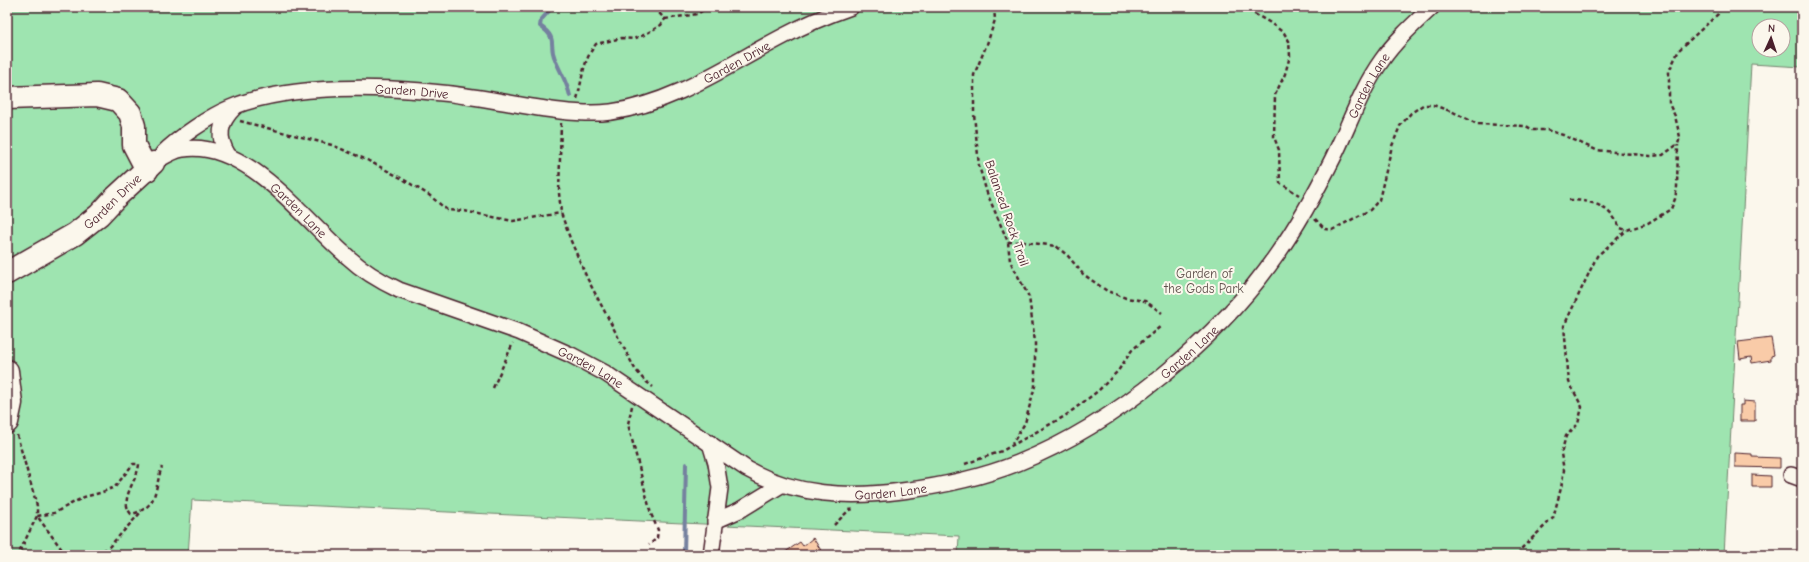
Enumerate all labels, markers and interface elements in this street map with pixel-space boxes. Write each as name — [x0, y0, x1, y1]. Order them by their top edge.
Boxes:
north arrow — [1751, 18, 1791, 58]
text: N — [1768, 22, 1775, 35]
street label: Garden Drive — [701, 37, 773, 86]
street label: Garden Lane — [1344, 49, 1393, 121]
street label: Garden Drive — [375, 81, 450, 101]
street label: Balanced Rock Trail — [982, 158, 1032, 268]
street label: Garden Drive — [80, 170, 144, 232]
street label: Garden Lane — [268, 179, 331, 241]
park label: Garden of the Gods Park — [1163, 266, 1244, 296]
street label: Garden Lane — [1157, 322, 1221, 382]
street label: Garden Lane — [556, 343, 627, 391]
street label: Garden Lane — [854, 480, 928, 502]

